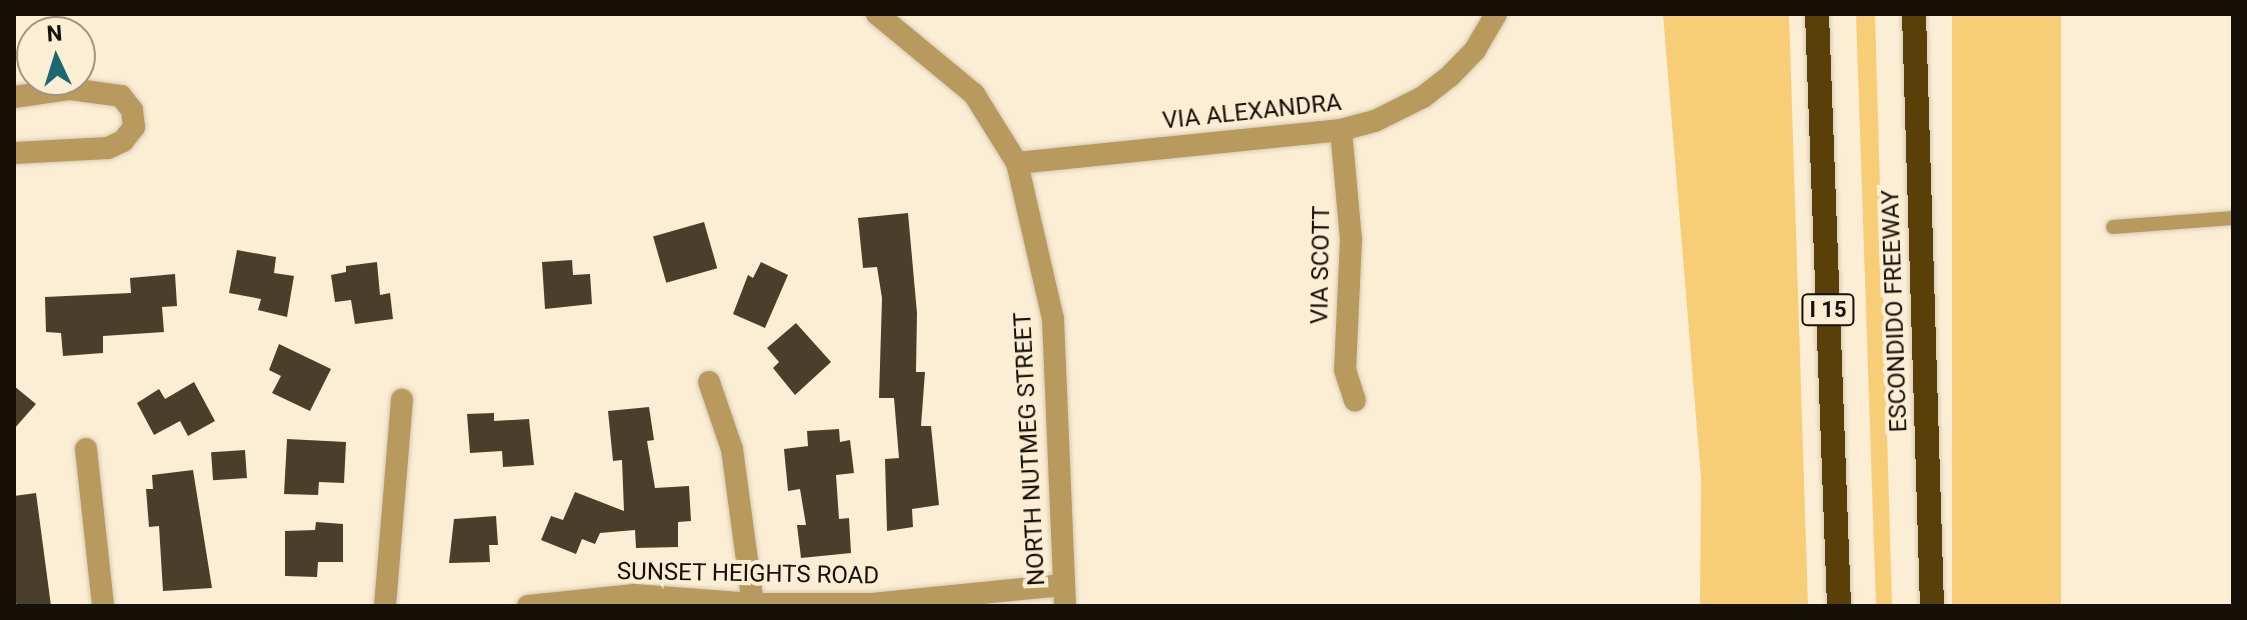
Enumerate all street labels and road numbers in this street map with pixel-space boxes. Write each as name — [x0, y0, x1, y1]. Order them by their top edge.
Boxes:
street label: VIA ALEXANDRA — [1161, 88, 1343, 136]
street label: ESCONDIDO FREEWAY — [1876, 189, 1914, 433]
street label: VIA SCOTT — [1306, 205, 1336, 325]
road number: I 15 — [1800, 292, 1856, 328]
street label: NORTH NUTMEG STREET — [1008, 311, 1052, 587]
street label: SUNSET HEIGHTS ROAD — [616, 557, 880, 591]

